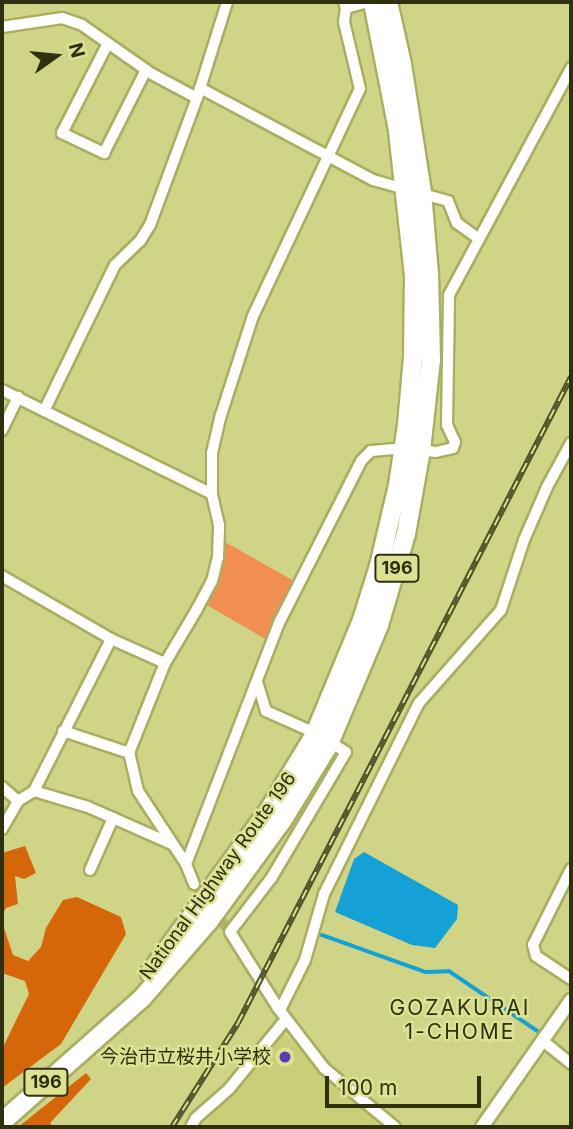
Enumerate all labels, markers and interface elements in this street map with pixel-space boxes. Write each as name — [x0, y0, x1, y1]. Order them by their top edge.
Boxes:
north arrow — [21, 21, 91, 91]
text: N — [64, 40, 90, 60]
road number: 196 — [374, 554, 420, 582]
street label: National Highway Route 196 — [135, 768, 301, 984]
district label: GOZAKURAI 1-CHOME — [391, 995, 529, 1045]
place label: 今治市立桜井小学校 — [100, 1046, 271, 1068]
marker: 今治市立桜井小学校 — [277, 1049, 293, 1065]
scale bar — [328, 1062, 484, 1106]
road number: 196 — [23, 1068, 69, 1097]
text: 100 m — [338, 1075, 397, 1100]

